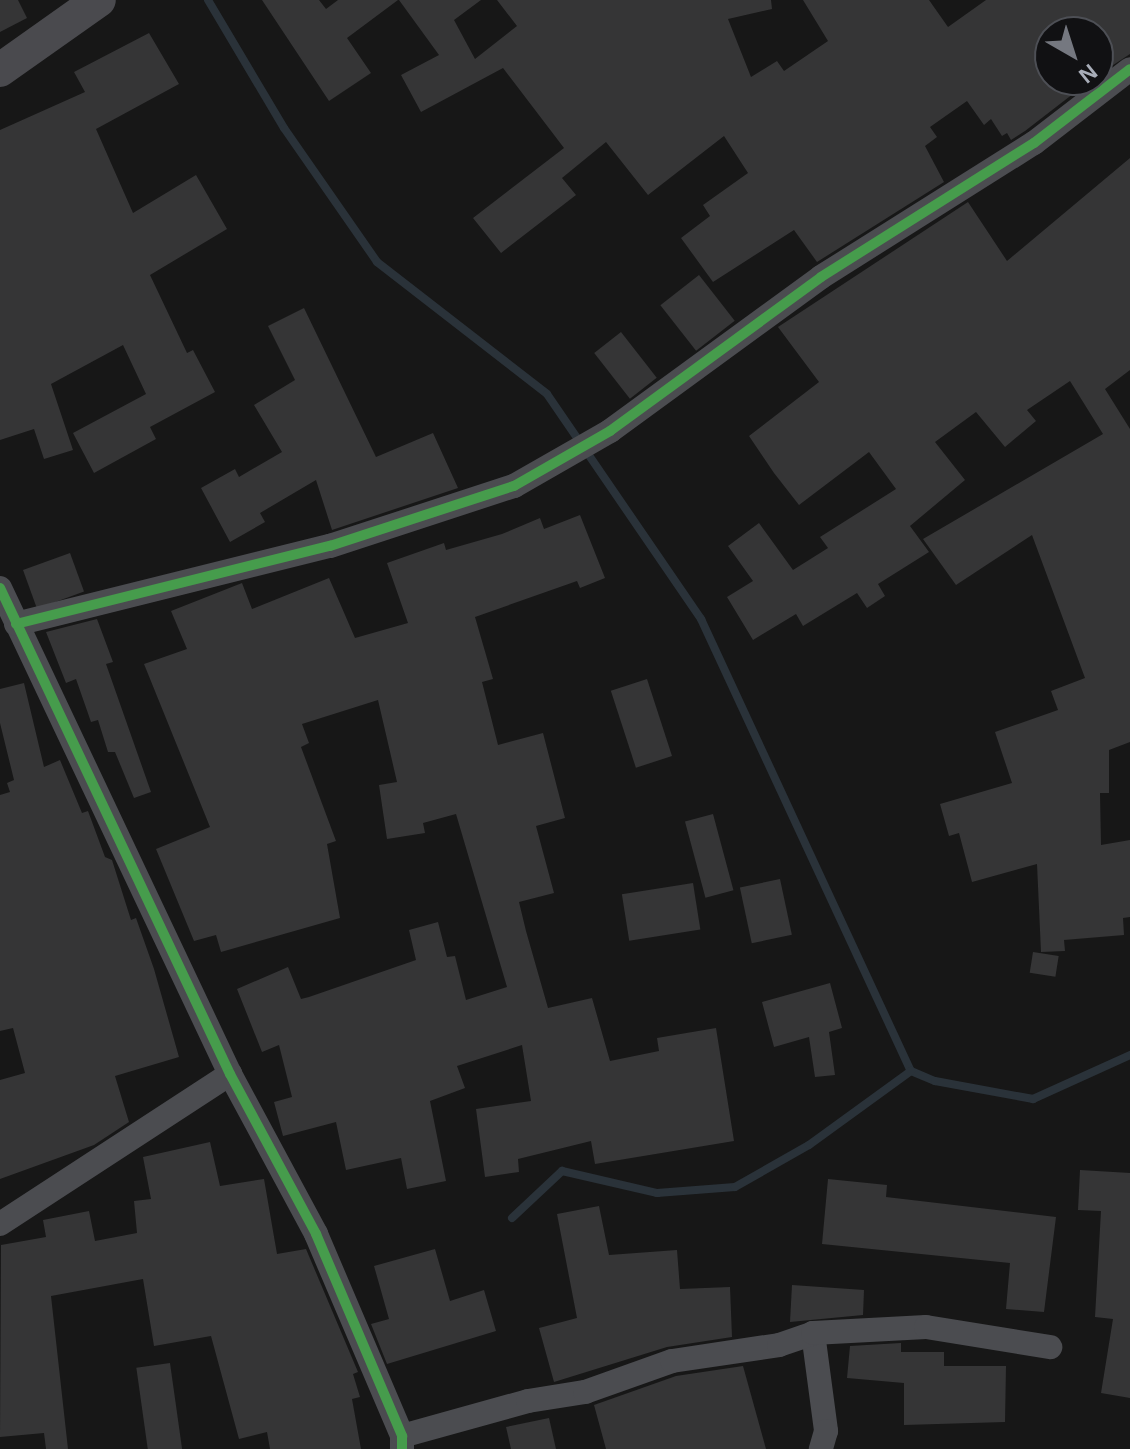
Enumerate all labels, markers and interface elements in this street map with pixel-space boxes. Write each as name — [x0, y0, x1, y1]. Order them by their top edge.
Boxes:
north arrow — [1034, 16, 1114, 96]
text: N — [1074, 59, 1102, 88]

